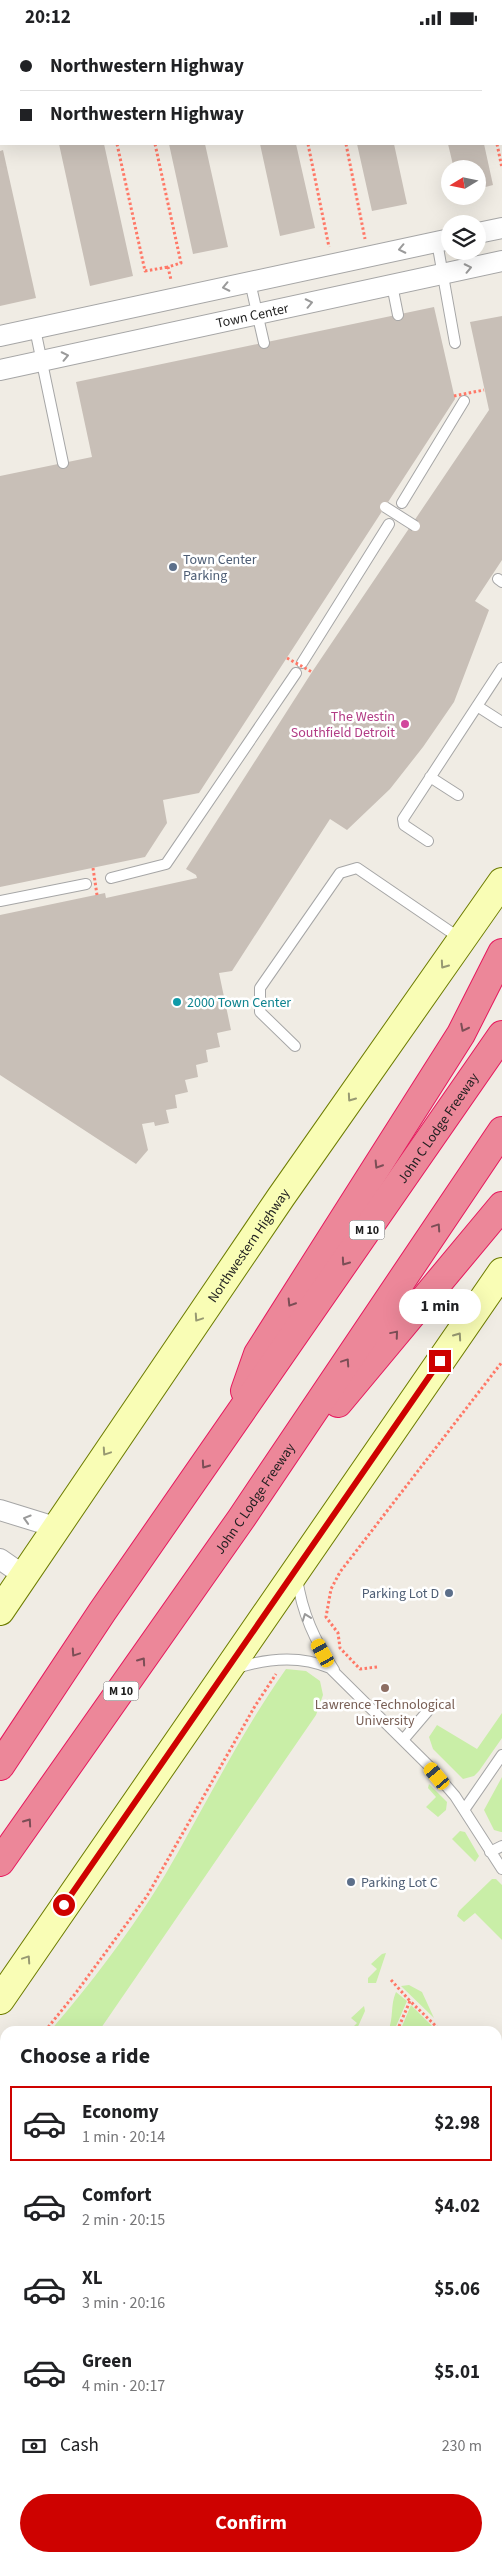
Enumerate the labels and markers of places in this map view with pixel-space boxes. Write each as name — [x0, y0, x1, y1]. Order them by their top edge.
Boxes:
place label: Town Center Parking — [183, 550, 257, 586]
marker: Town Center Parking — [167, 561, 179, 573]
place label: The Westin Southfield Detroit — [291, 707, 395, 743]
marker: The Westin Southfield Detroit — [399, 718, 411, 730]
place label: 2000 Town Center — [187, 993, 291, 1013]
marker: 2000 Town Center — [171, 996, 183, 1008]
place label: Parking Lot D — [362, 1584, 439, 1604]
marker: Parking Lot D — [443, 1587, 455, 1599]
marker: Lawrence Technological University — [379, 1682, 391, 1694]
place label: Lawrence Technological University — [315, 1695, 456, 1731]
place label: Parking Lot C — [361, 1873, 438, 1893]
marker: Parking Lot C — [345, 1876, 357, 1888]

